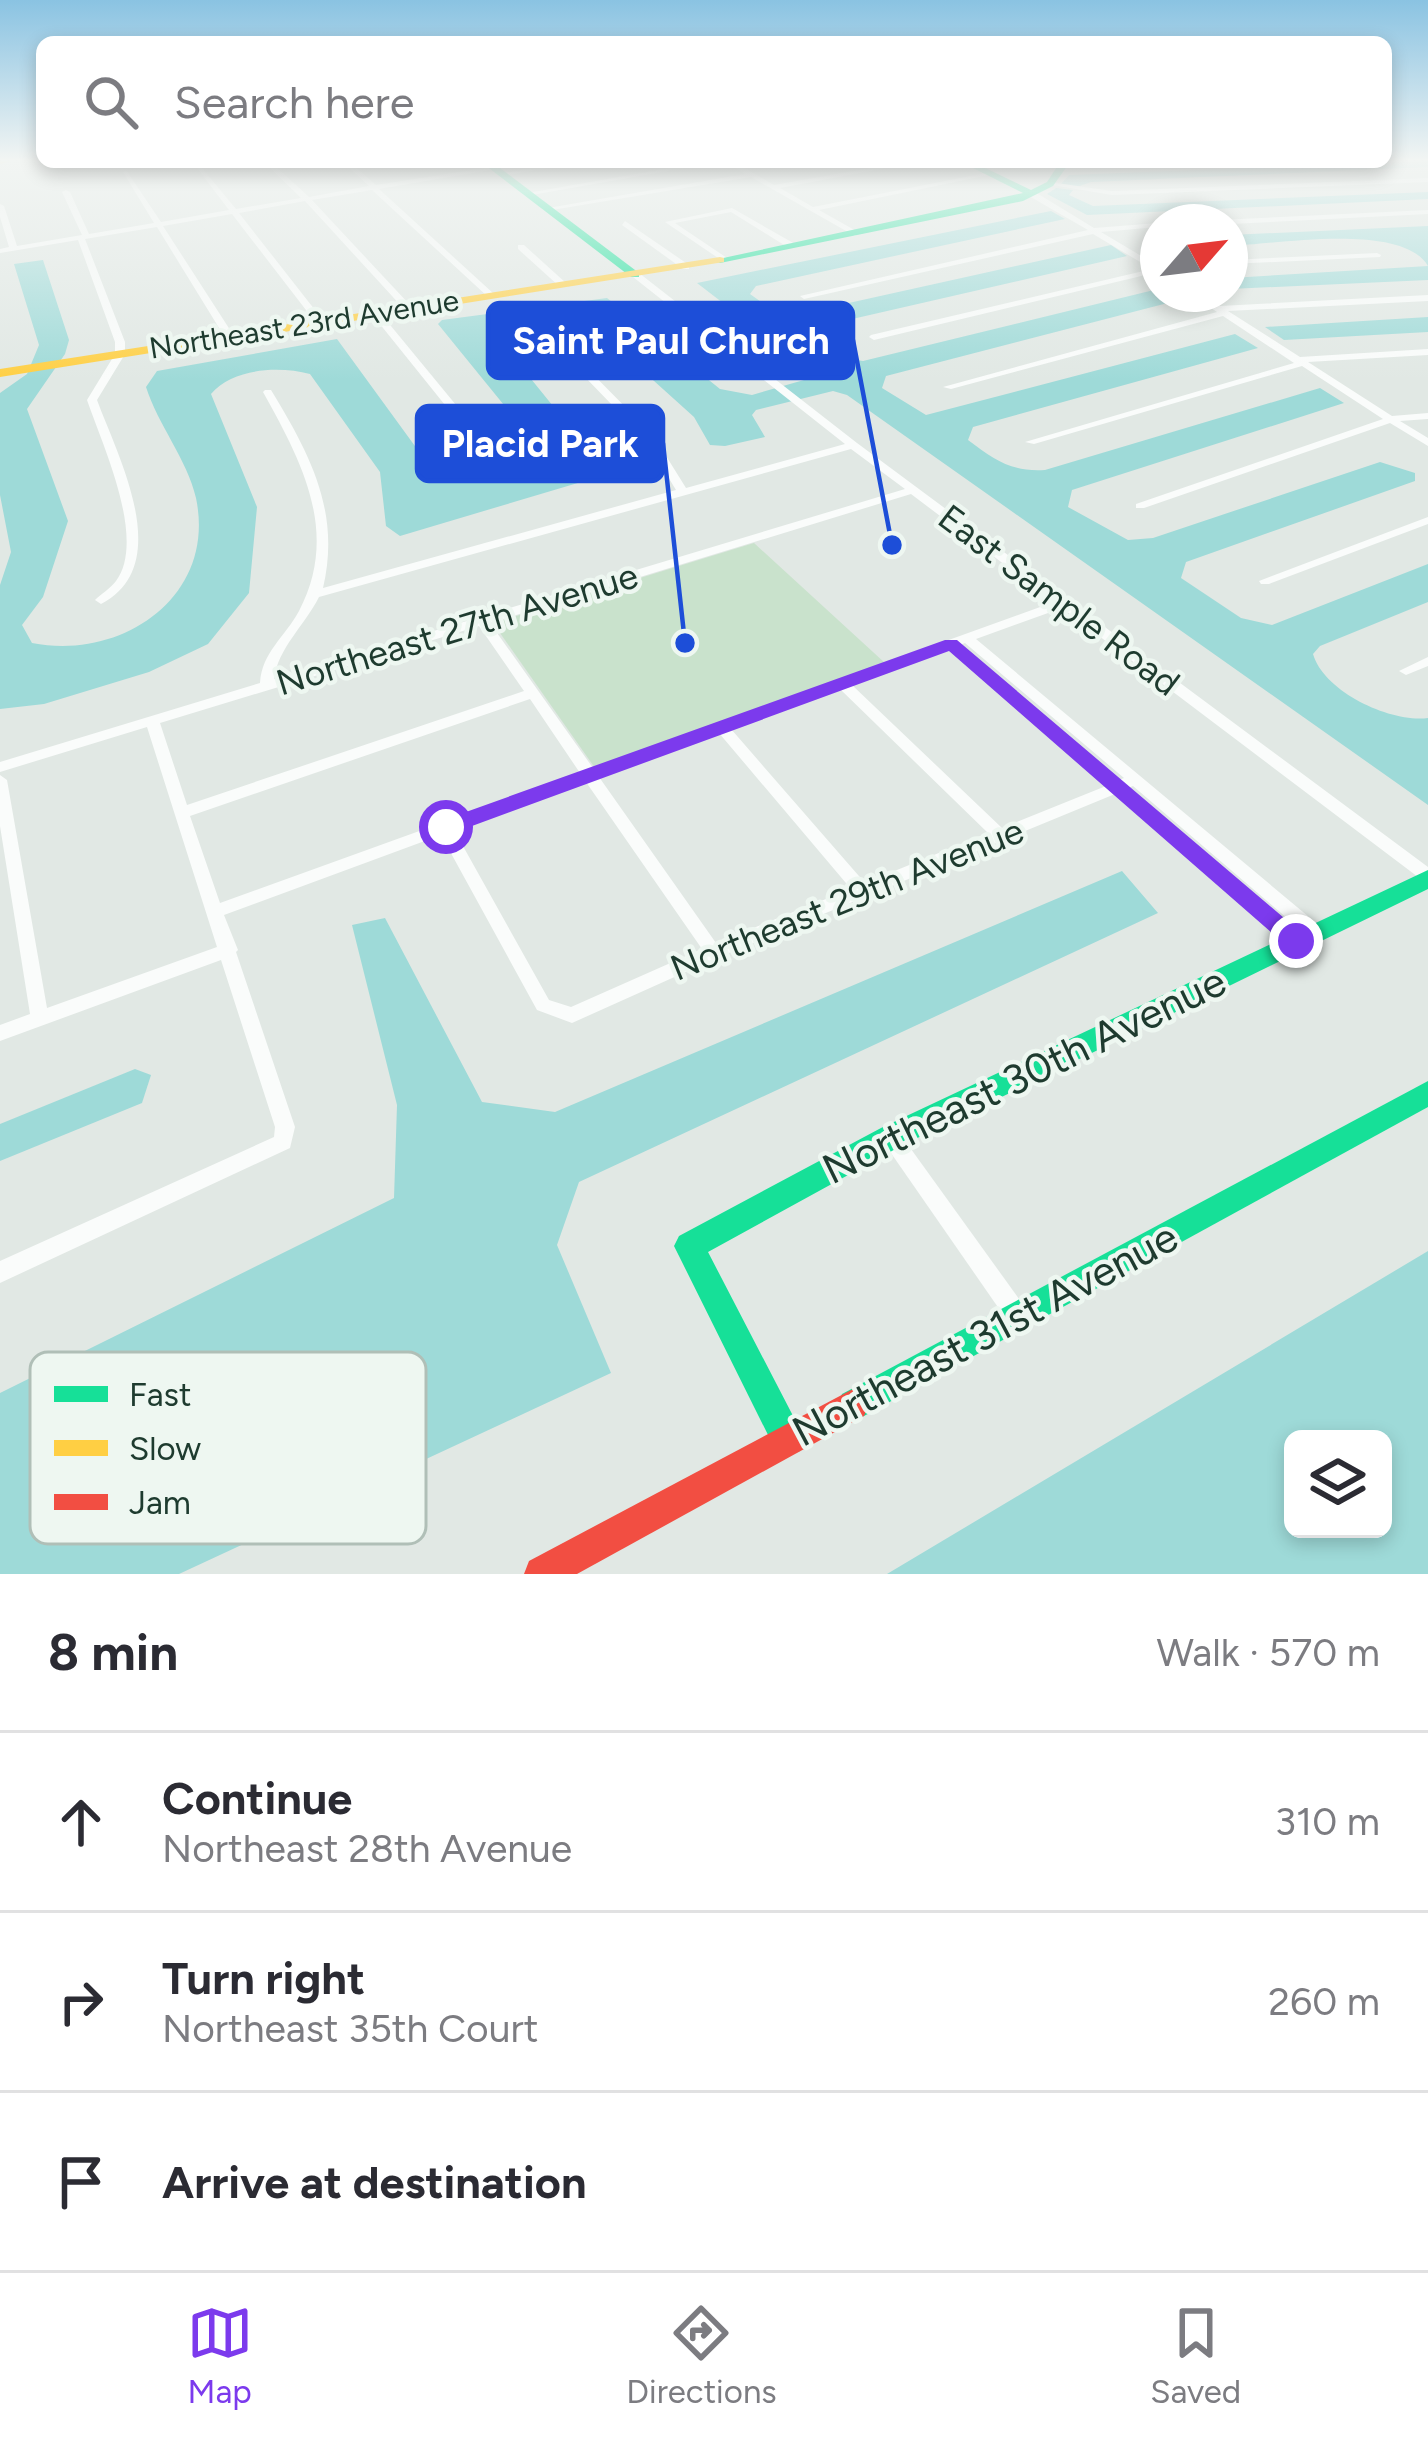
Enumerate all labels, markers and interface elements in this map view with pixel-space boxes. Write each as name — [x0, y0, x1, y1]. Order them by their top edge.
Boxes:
search box — [36, 36, 1392, 168]
icon: search — [78, 69, 144, 135]
text: Search here — [174, 75, 414, 129]
north arrow — [1140, 204, 1248, 312]
street label: Northeast 23rd Avenue — [147, 281, 461, 367]
callout: Saint Paul Church — [488, 303, 853, 378]
text: Saint Paul Church — [512, 317, 830, 364]
callout: Placid Park — [417, 406, 663, 481]
text: Placid Park — [441, 420, 639, 467]
street label: East Sample Road — [930, 495, 1188, 705]
street label: Northeast 27th Avenue — [271, 554, 643, 704]
route start — [419, 800, 473, 854]
street label: Northeast 29th Avenue — [664, 809, 1030, 989]
route end — [1269, 914, 1323, 968]
street label: Northeast 30th Avenue — [814, 955, 1234, 1195]
street label: Northeast 31st Avenue — [784, 1211, 1186, 1457]
legend — [30, 1352, 426, 1544]
text: Fast — [129, 1375, 191, 1414]
text: Slow — [129, 1429, 201, 1468]
map controls — [1284, 1430, 1392, 1538]
button: layers — [1284, 1430, 1392, 1538]
text: Jam — [129, 1483, 191, 1522]
text: 8 min — [48, 1622, 178, 1683]
text: Walk · 570 m — [1156, 1629, 1380, 1676]
text: Continue — [162, 1771, 352, 1825]
icon: ahead — [48, 1789, 114, 1855]
text: 310 m — [1275, 1798, 1380, 1845]
text: Northeast 28th Avenue — [162, 1825, 572, 1872]
text: Turn right — [162, 1951, 365, 2005]
icon: right — [48, 1969, 114, 2035]
text: 260 m — [1268, 1978, 1380, 2025]
text: Northeast 35th Court — [162, 2005, 538, 2052]
icon: arrive — [48, 2149, 114, 2215]
text: Arrive at destination — [162, 2155, 586, 2209]
tab: Map — [187, 2300, 253, 2411]
tab: Directions — [626, 2300, 777, 2411]
tab: Saved — [1150, 2300, 1241, 2411]

